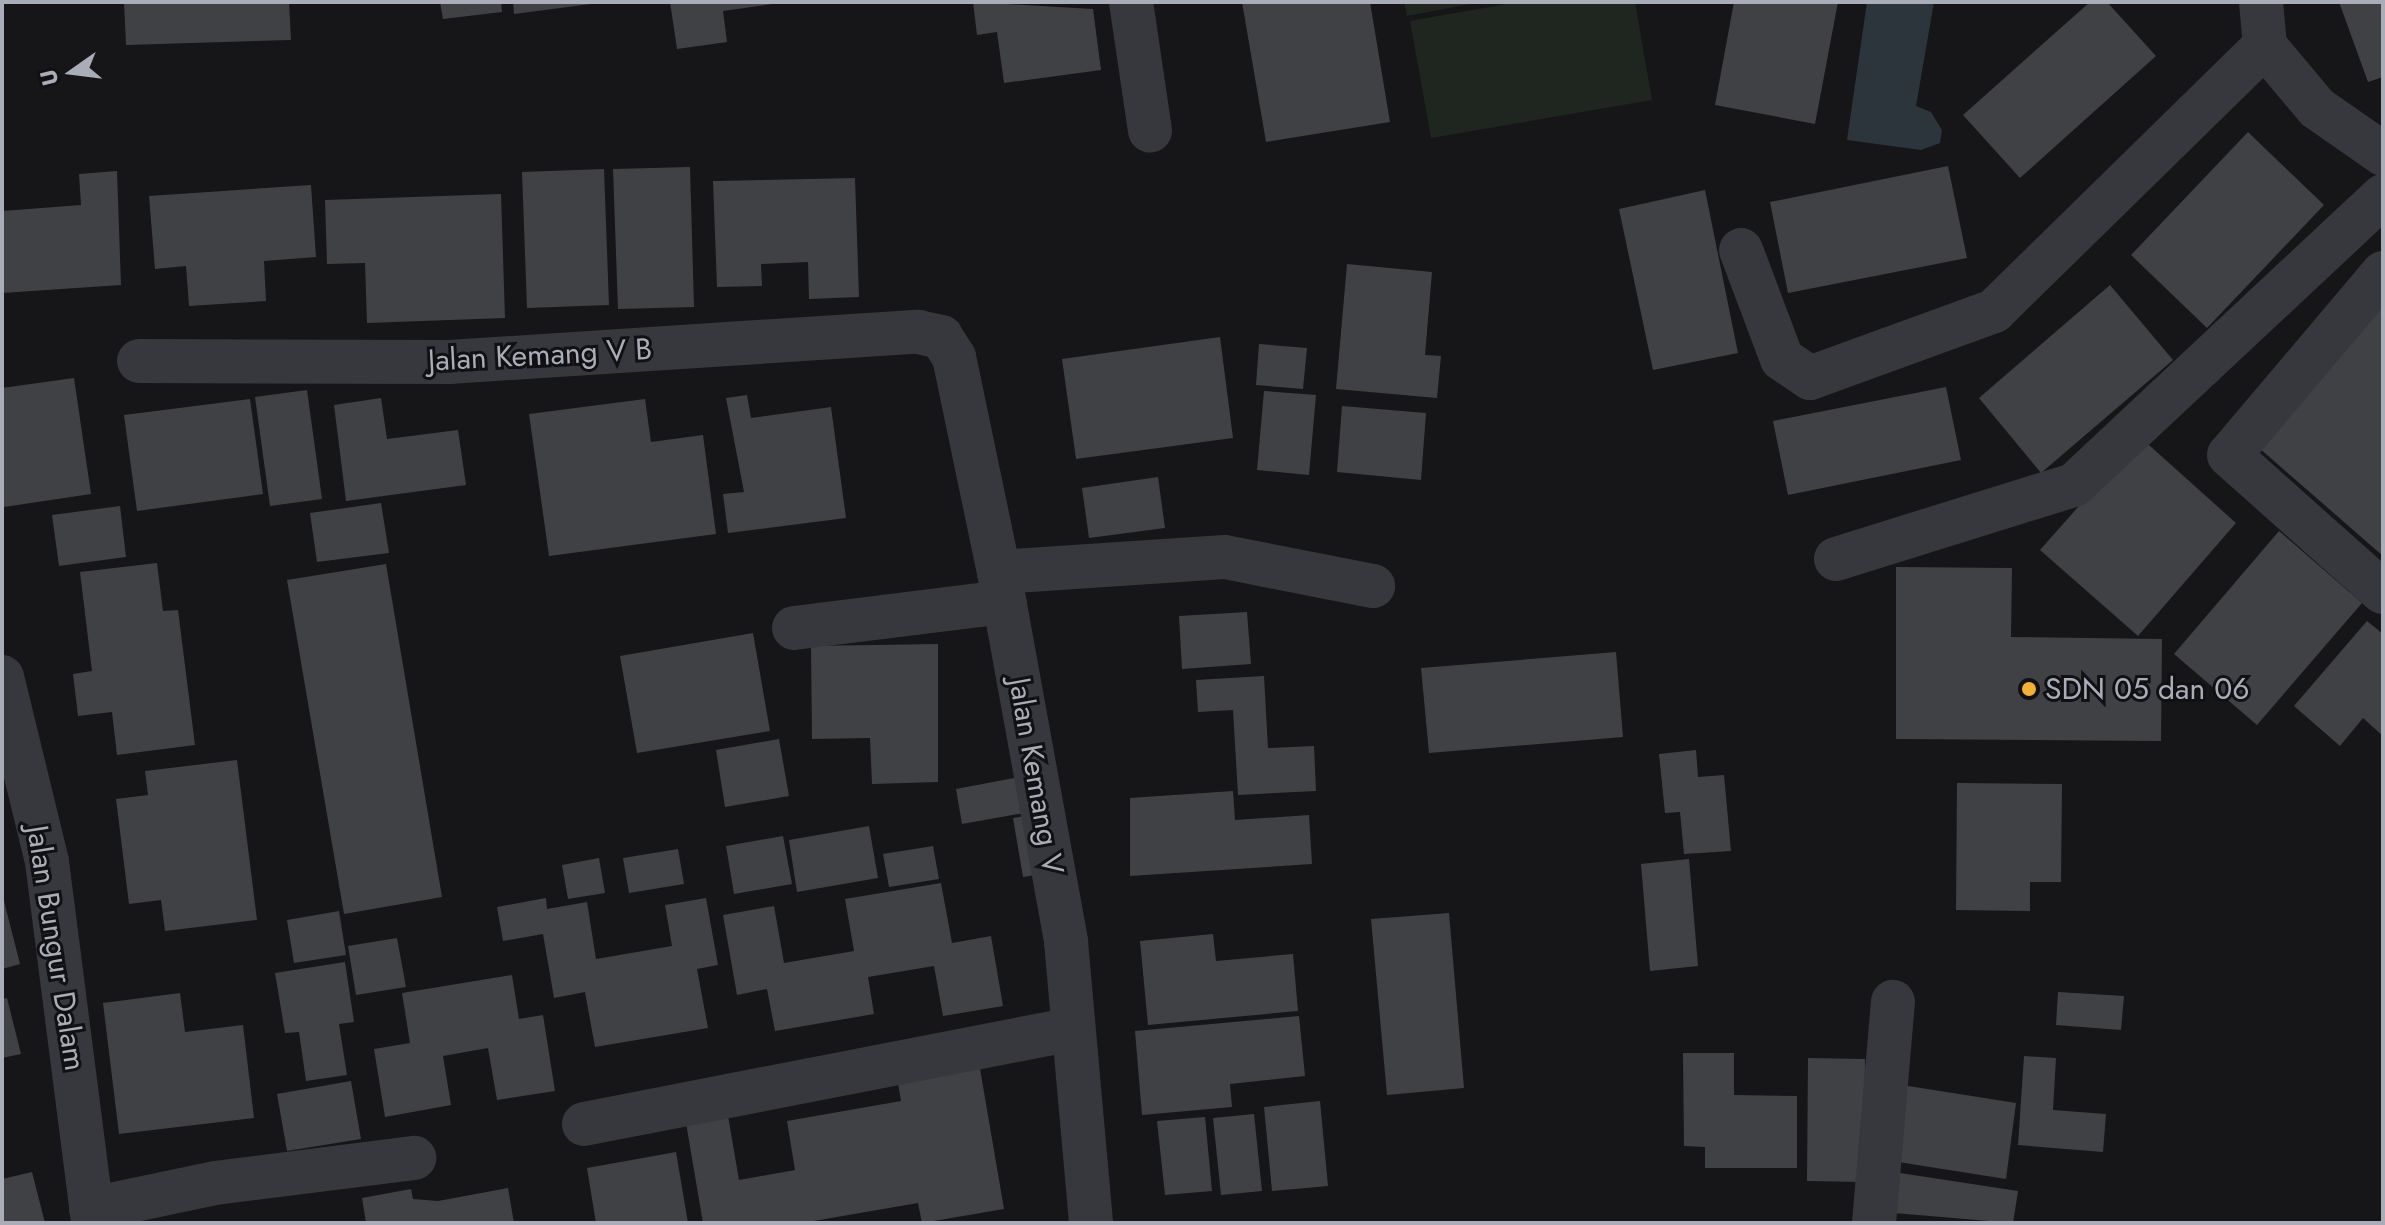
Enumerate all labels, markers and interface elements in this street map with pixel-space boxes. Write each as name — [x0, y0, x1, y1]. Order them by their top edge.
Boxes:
north arrow — [32, 32, 112, 112]
text: U — [31, 66, 66, 89]
street label: Jalan Kemang V B — [427, 331, 653, 379]
place label: SDN 05 dan 06 — [2045, 671, 2250, 707]
street label: Jalan Kemang V — [1001, 675, 1071, 877]
marker: SDN 05 dan 06 — [2020, 680, 2038, 698]
street label: Jalan Bungur Dalam — [19, 823, 93, 1073]

